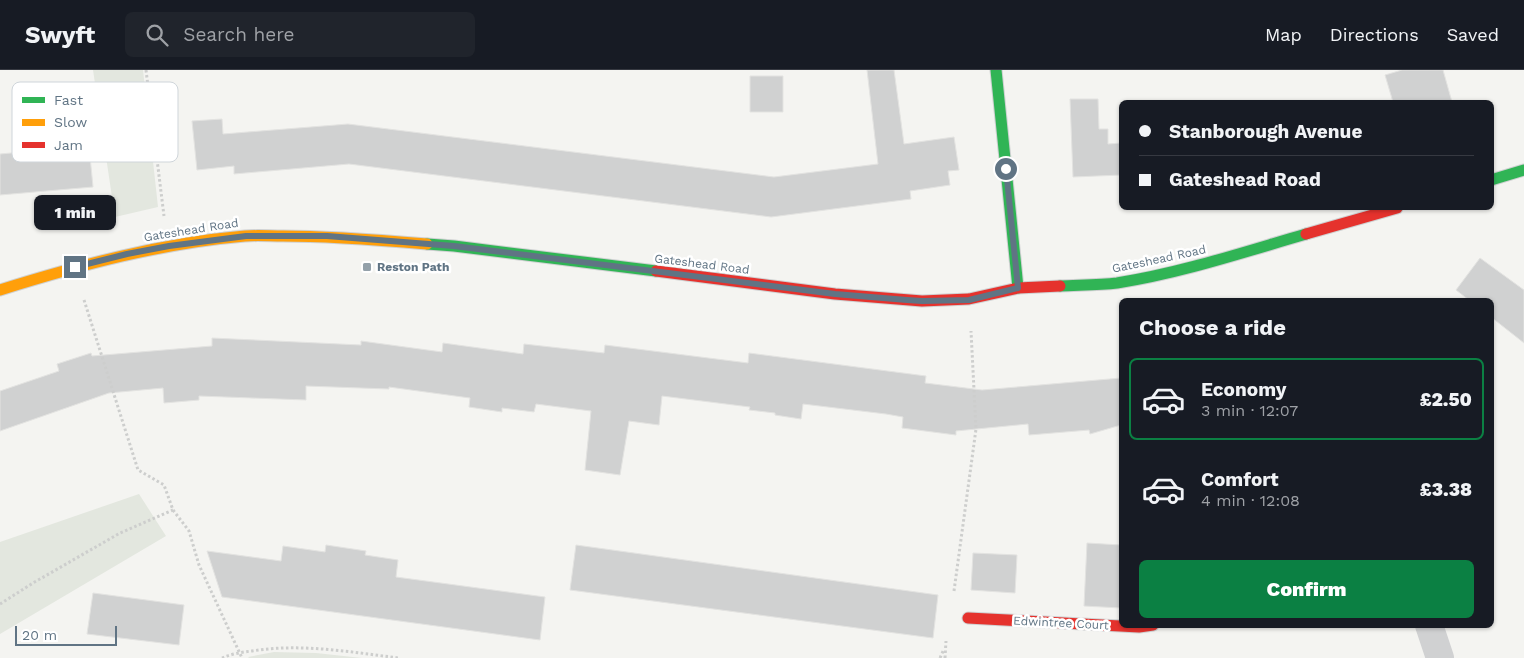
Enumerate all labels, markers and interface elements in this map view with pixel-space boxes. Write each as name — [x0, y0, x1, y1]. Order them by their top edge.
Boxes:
search box — [125, 12, 475, 57]
text: Swyft — [25, 21, 95, 49]
icon: search — [143, 21, 171, 49]
text: Search here — [183, 23, 295, 46]
text: Map — [1265, 24, 1302, 45]
text: Directions — [1330, 24, 1419, 45]
text: Saved — [1447, 24, 1499, 45]
legend — [12, 82, 178, 162]
text: Fast — [54, 92, 83, 108]
text: Slow — [54, 114, 87, 130]
text: Stanborough Avenue — [1169, 120, 1362, 143]
text: Jam — [54, 137, 83, 153]
route start — [995, 158, 1017, 180]
text: Gateshead Road — [1169, 168, 1321, 191]
callout: 1 min — [34, 194, 116, 230]
text: 1 min — [54, 203, 96, 222]
street label: Gateshead Road — [143, 216, 239, 244]
street label: Gateshead Road — [1111, 242, 1207, 276]
street label: Gateshead Road — [654, 251, 750, 277]
route end — [64, 256, 86, 278]
place label: Reston Path — [377, 260, 449, 274]
marker: Reston Path — [361, 261, 373, 273]
text: Choose a ride — [1139, 315, 1286, 340]
icon: car — [1141, 377, 1186, 422]
text: Economy — [1201, 378, 1286, 401]
text: £2.50 — [1420, 388, 1472, 411]
text: 3 min · 12:07 — [1201, 401, 1298, 420]
icon: car — [1141, 467, 1186, 512]
text: Comfort — [1201, 468, 1279, 491]
text: £3.38 — [1420, 478, 1472, 501]
text: 4 min · 12:08 — [1201, 491, 1300, 510]
button: Confirm — [1139, 560, 1474, 618]
street label: Edwintree Court — [1013, 614, 1109, 632]
scale bar — [15, 623, 118, 646]
text: 20 m — [22, 627, 57, 643]

